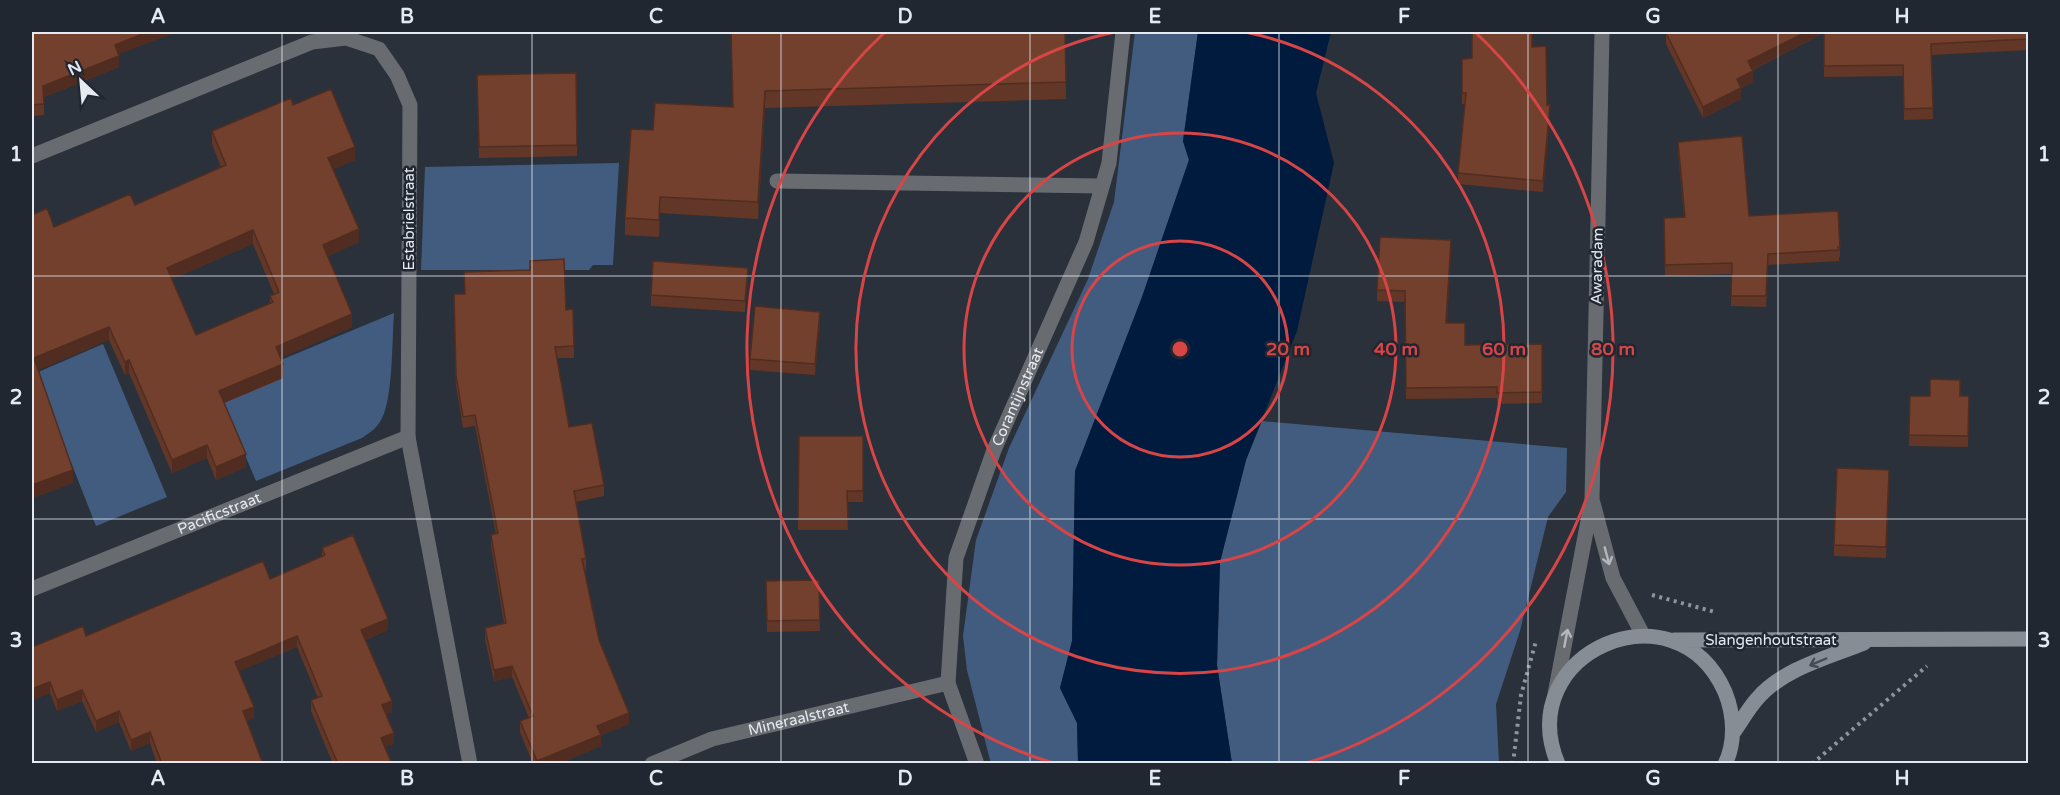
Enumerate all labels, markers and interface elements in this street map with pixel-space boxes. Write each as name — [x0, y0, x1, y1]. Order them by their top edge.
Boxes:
text: A — [151, 5, 166, 29]
text: B — [400, 5, 414, 29]
text: C — [649, 5, 663, 29]
text: D — [897, 5, 913, 29]
text: E — [1149, 5, 1162, 29]
text: F — [1398, 5, 1410, 29]
text: G — [1645, 5, 1661, 29]
text: H — [1894, 5, 1910, 29]
north arrow — [51, 51, 111, 111]
text: N — [65, 57, 85, 80]
text: 1 — [10, 143, 22, 167]
text: 1 — [2038, 143, 2050, 167]
street label: Estabrielstraat — [400, 167, 418, 270]
street label: Awaradam — [1587, 227, 1607, 305]
text: 20 m — [1266, 338, 1310, 360]
text: 40 m — [1374, 338, 1418, 360]
text: 60 m — [1482, 338, 1526, 360]
text: 80 m — [1591, 338, 1635, 360]
centre of rings — [1170, 339, 1190, 359]
street label: Corantijnstraat — [988, 344, 1047, 449]
text: 2 — [10, 386, 22, 410]
text: 2 — [2038, 386, 2050, 410]
street label: Pacificstraat — [175, 488, 264, 538]
one-way arrow — [1602, 546, 1614, 565]
text: 3 — [10, 629, 22, 653]
one-way arrow — [1561, 629, 1572, 648]
text: 3 — [2038, 629, 2050, 653]
street label: Slangenhoutstraat — [1705, 631, 1837, 649]
one-way arrow — [1809, 657, 1828, 668]
street label: Mineraalstraat — [746, 698, 851, 739]
text: A — [151, 767, 166, 791]
text: B — [400, 767, 414, 791]
text: C — [649, 767, 663, 791]
text: D — [897, 767, 913, 791]
text: E — [1149, 767, 1162, 791]
text: F — [1398, 767, 1410, 791]
text: G — [1645, 767, 1661, 791]
text: H — [1894, 767, 1910, 791]

